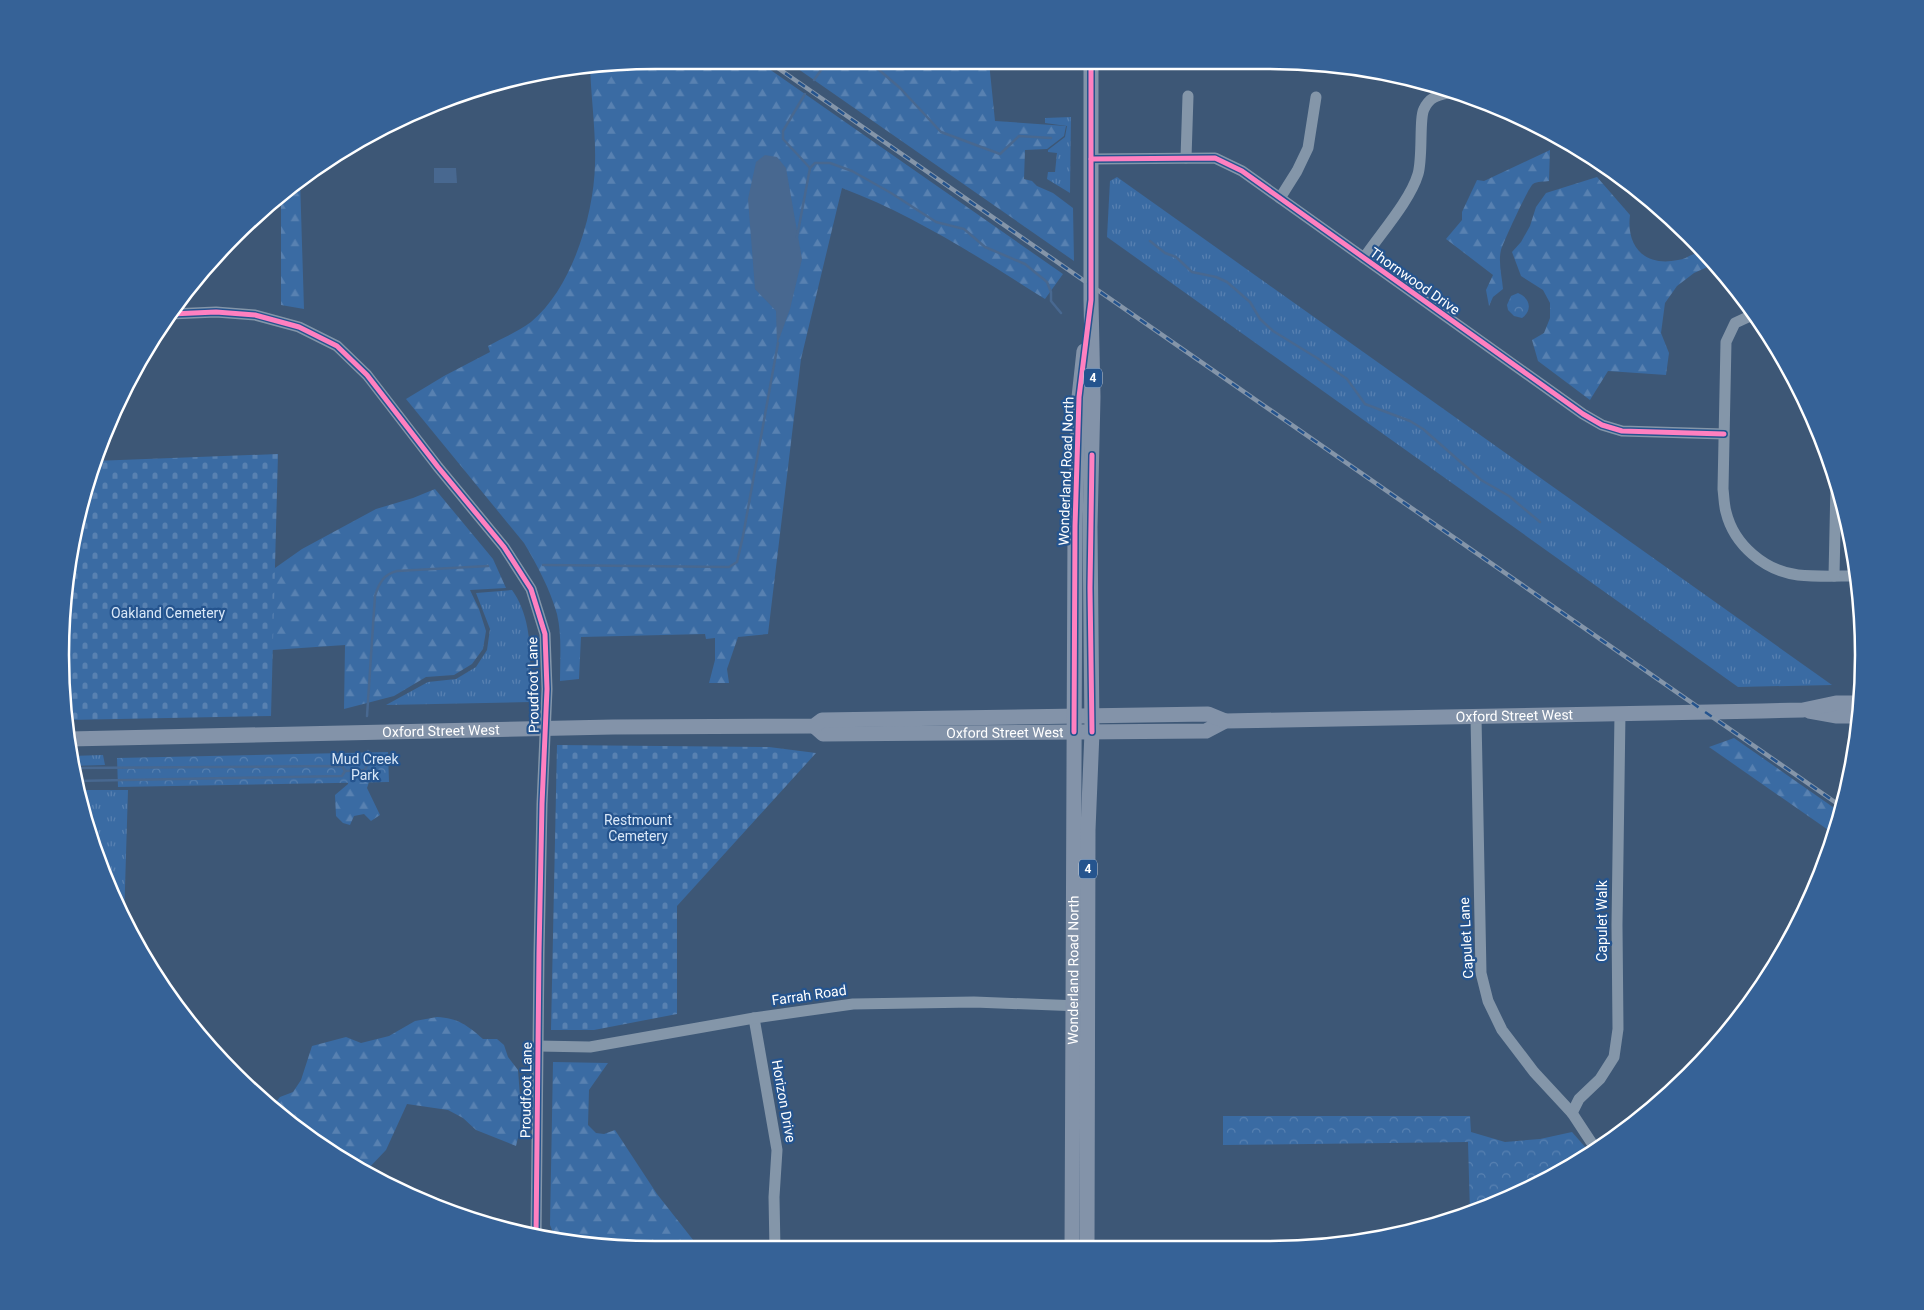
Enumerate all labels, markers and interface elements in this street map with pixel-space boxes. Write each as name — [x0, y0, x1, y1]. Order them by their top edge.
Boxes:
street label: Thornwood Drive — [1367, 244, 1463, 318]
road number: 4 — [1084, 368, 1102, 388]
street label: Wonderland Road North — [1055, 396, 1077, 546]
park label: Oakland Cemetery — [111, 605, 225, 621]
street label: Proudfoot Lane — [524, 637, 542, 733]
street label: Oxford Street West — [1456, 707, 1574, 725]
street label: Oxford Street West — [382, 721, 500, 740]
street label: Oxford Street West — [946, 724, 1064, 741]
park label: Mud Creek Park — [332, 751, 399, 783]
park label: Restmount Cemetery — [604, 812, 672, 844]
road number: 4 — [1079, 860, 1097, 879]
street label: Capulet Walk — [1594, 879, 1610, 962]
street label: Wonderland Road North — [1065, 895, 1081, 1045]
street label: Capulet Lane — [1456, 897, 1476, 979]
street label: Farrah Road — [771, 982, 847, 1008]
street label: Proudfoot Lane — [517, 1042, 535, 1138]
street label: Horizon Drive — [769, 1058, 799, 1144]

